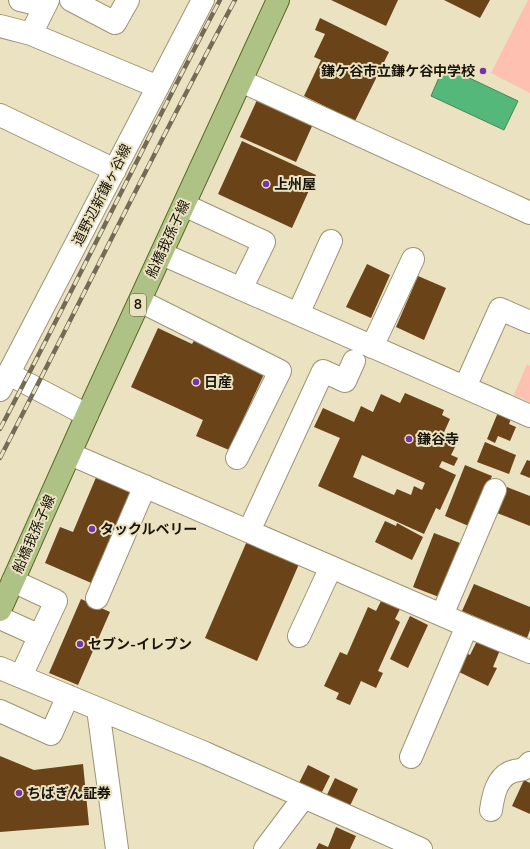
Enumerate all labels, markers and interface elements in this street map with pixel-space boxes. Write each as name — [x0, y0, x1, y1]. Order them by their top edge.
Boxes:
place label: 鎌ケ谷市立鎌ケ谷中学校 — [321, 62, 475, 81]
marker: 鎌ケ谷市立鎌ケ谷中学校 — [478, 66, 488, 76]
street label: 道野辺新鎌ヶ谷線 — [68, 141, 136, 249]
place label: 上州屋 — [274, 175, 316, 194]
marker: 上州屋 — [261, 179, 271, 189]
street label: 船橋我孫子線 — [142, 197, 194, 281]
road number: 8 — [130, 294, 146, 316]
place label: 日産 — [204, 373, 232, 392]
marker: 日産 — [191, 377, 201, 387]
place label: 鎌谷寺 — [417, 430, 459, 449]
marker: 鎌谷寺 — [404, 434, 414, 444]
street label: 船橋我孫子線 — [8, 492, 60, 576]
place label: タックルベリー — [100, 520, 198, 539]
marker: タックルベリー — [87, 524, 97, 534]
place label: セブン-イレブン — [88, 635, 192, 654]
marker: セブン-イレブン — [75, 639, 85, 649]
place label: ちばぎん証券 — [27, 784, 111, 803]
marker: ちばぎん証券 — [14, 788, 24, 798]

